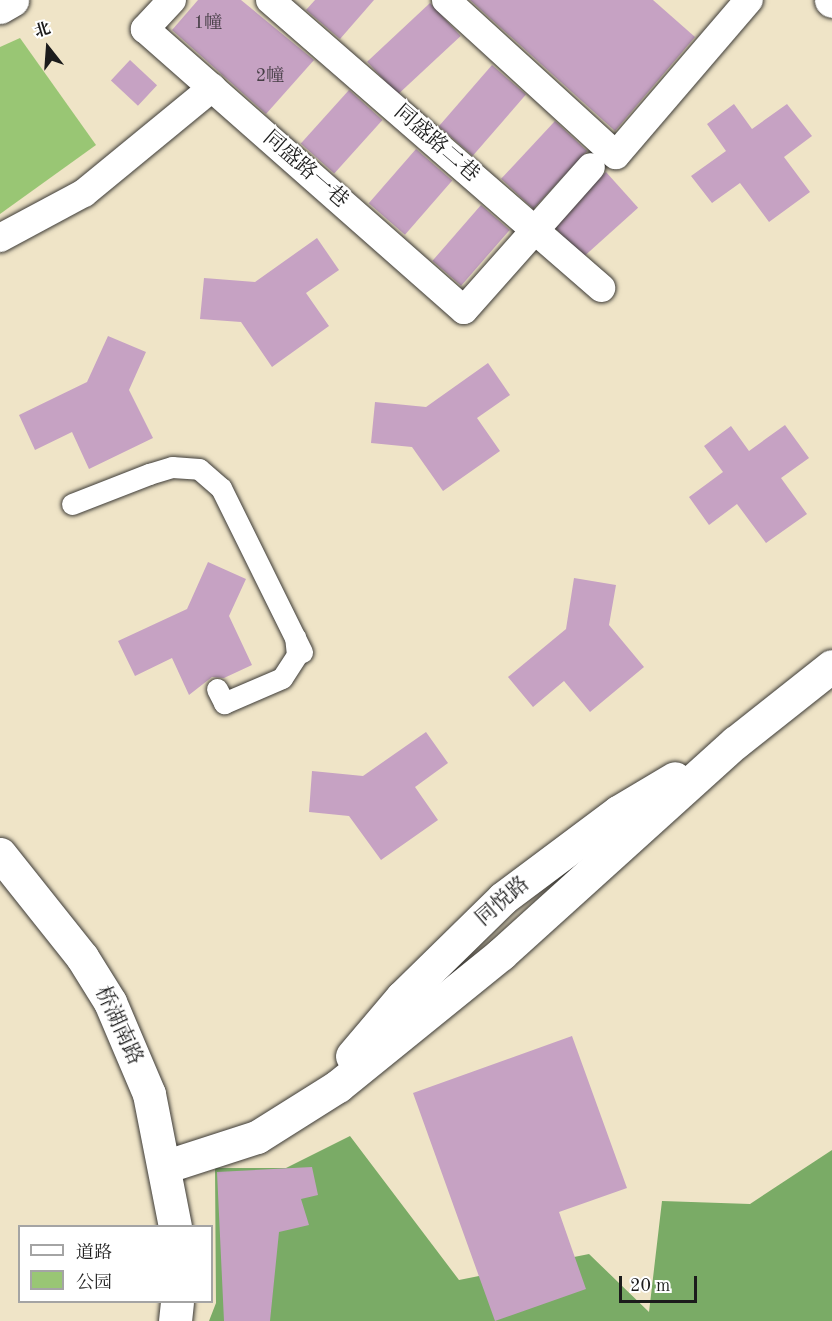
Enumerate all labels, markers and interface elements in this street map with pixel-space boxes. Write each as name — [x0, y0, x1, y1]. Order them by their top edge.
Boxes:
house number: 1幢 — [194, 12, 222, 34]
north arrow — [18, 18, 78, 78]
text: 北 — [33, 21, 53, 41]
house number: 2幢 — [256, 65, 284, 87]
street label: 同盛路二巷 — [388, 100, 484, 188]
street label: 同盛路一巷 — [257, 126, 353, 214]
street label: 同悦路 — [471, 872, 535, 932]
street label: 桥湖南路 — [89, 983, 147, 1069]
legend — [18, 1225, 213, 1303]
text: 道路 — [76, 1244, 112, 1262]
scale bar — [622, 1264, 700, 1302]
text: 公园 — [76, 1274, 112, 1292]
text: 20 m — [630, 1277, 670, 1295]

